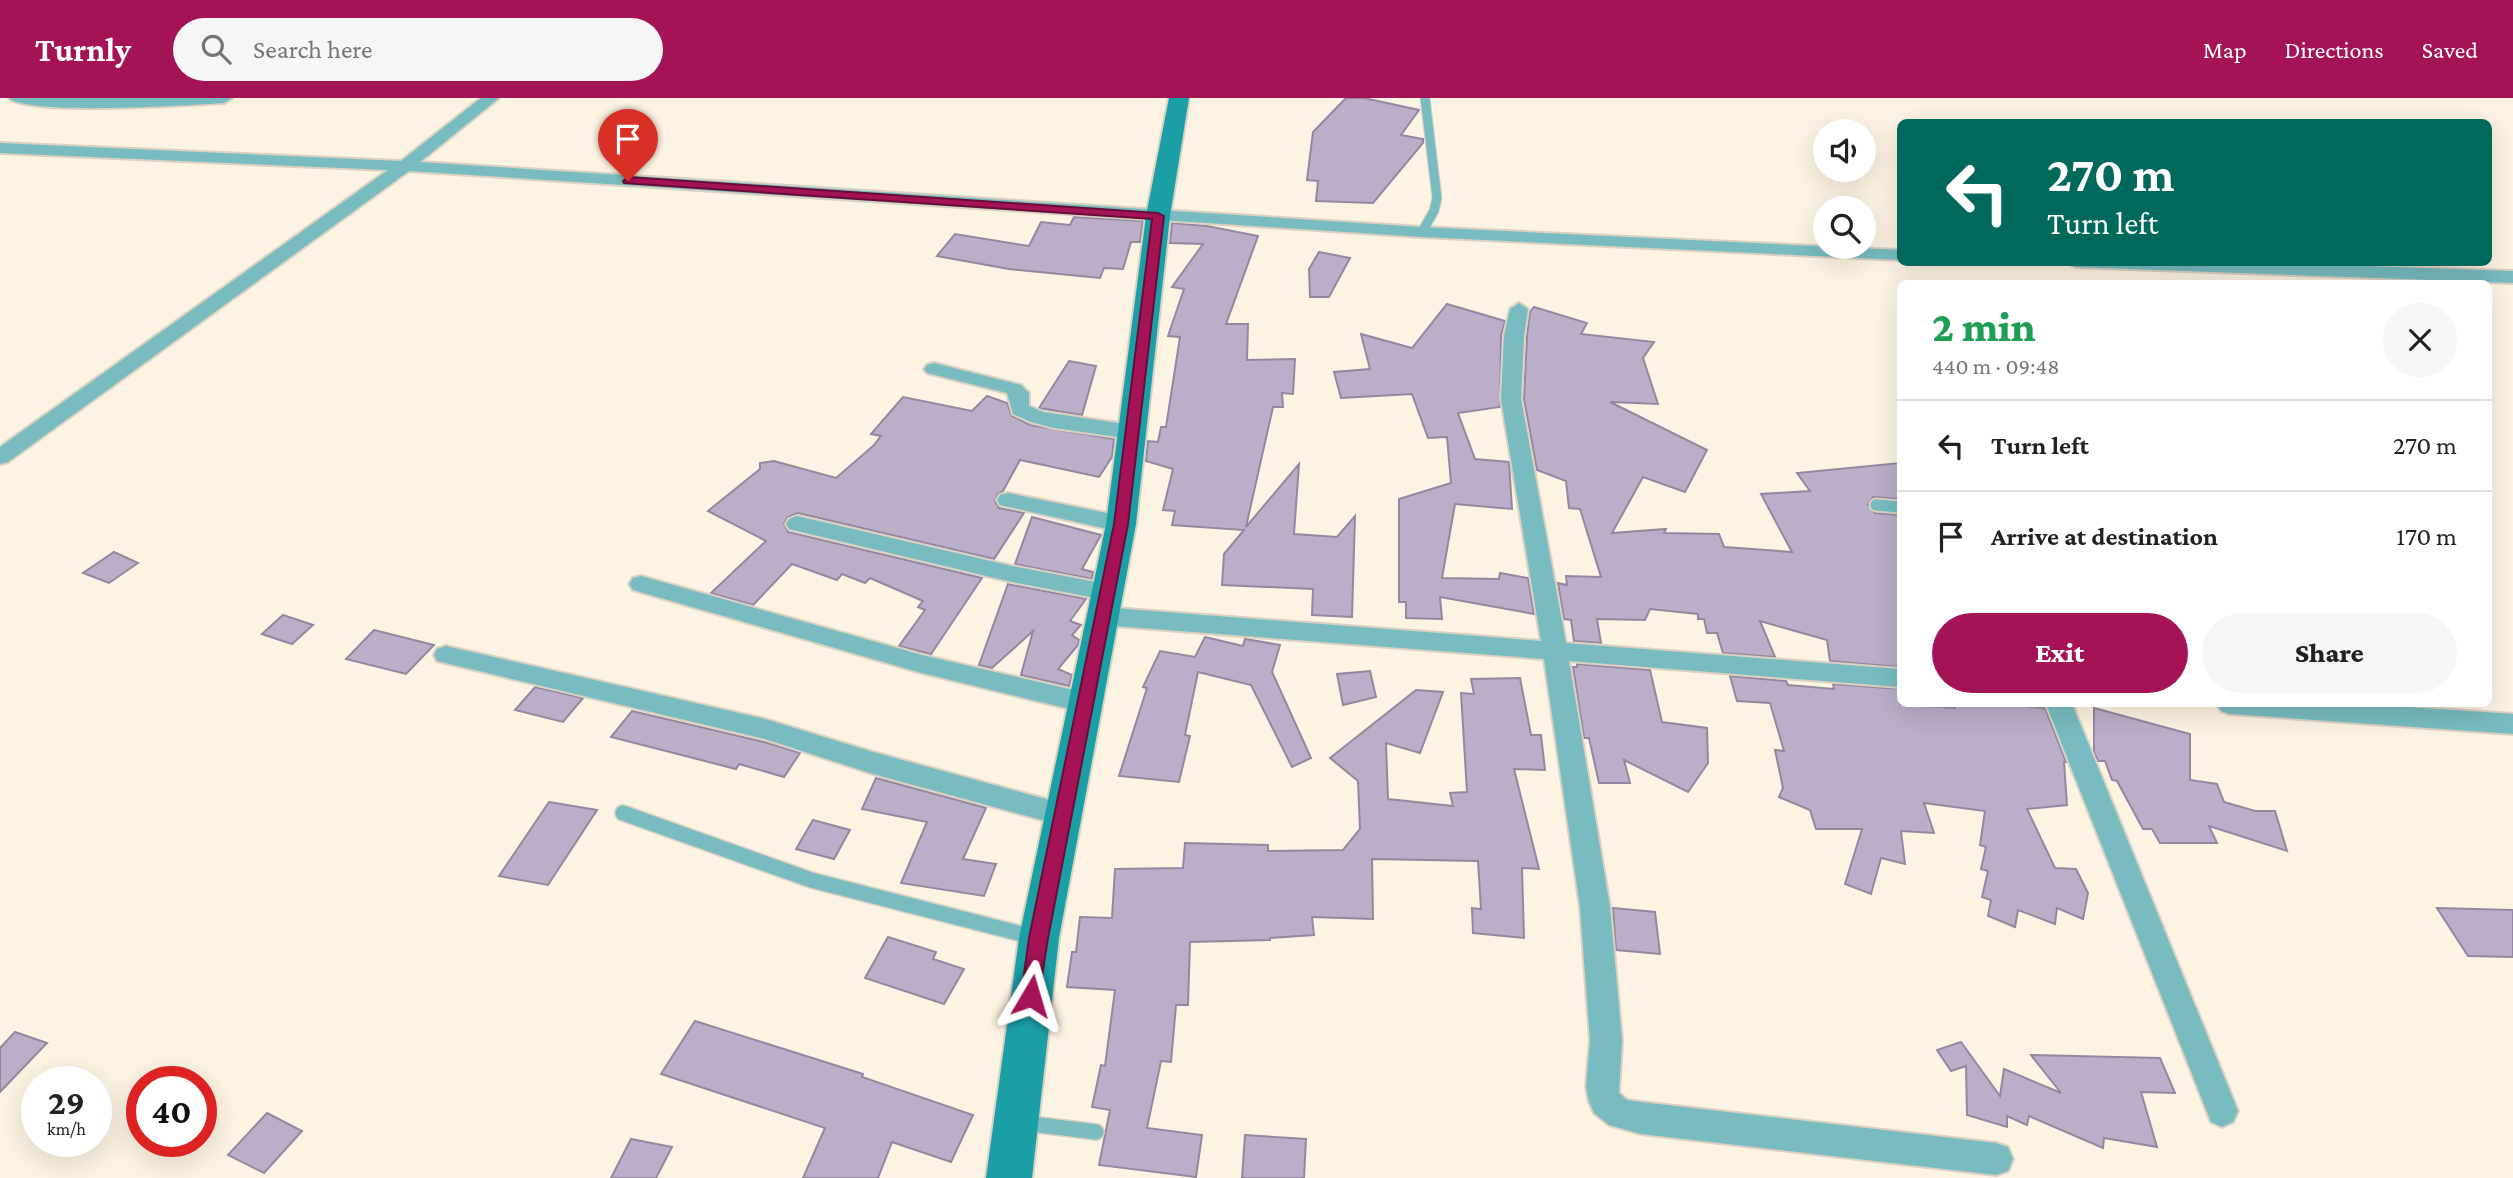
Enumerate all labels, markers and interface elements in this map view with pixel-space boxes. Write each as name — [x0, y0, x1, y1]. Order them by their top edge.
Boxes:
search box — [173, 18, 663, 81]
icon: search — [197, 30, 235, 68]
text: Turnly — [35, 31, 131, 68]
text: Search here — [253, 35, 372, 64]
text: Map — [2203, 36, 2247, 63]
text: Directions — [2285, 36, 2384, 63]
text: Saved — [2422, 36, 2478, 63]
pin — [598, 109, 658, 181]
map controls — [1813, 119, 1876, 259]
button: sound — [1813, 119, 1876, 182]
icon: arrive — [609, 120, 647, 158]
icon: left — [1932, 147, 2023, 238]
text: 270 m — [2047, 147, 2175, 202]
button: search — [1813, 196, 1876, 259]
text: Turn left — [2047, 205, 2158, 241]
text: 2 min — [1932, 303, 2036, 350]
button: close — [2383, 303, 2457, 377]
text: 440 m · 09:48 — [1932, 353, 2060, 379]
icon: left — [1932, 427, 1970, 465]
text: Turn left — [1991, 431, 2089, 460]
text: 270 m — [2393, 431, 2457, 460]
icon: arrive — [1932, 518, 1970, 556]
text: Arrive at destination — [1991, 522, 2218, 551]
text: 170 m — [2396, 522, 2457, 551]
button: Exit — [1932, 613, 2188, 693]
button: Share — [2202, 613, 2457, 693]
position arrow — [994, 959, 1068, 1033]
speed limit sign: 40 — [126, 1066, 217, 1157]
text: 29 — [48, 1083, 85, 1122]
text: km/h — [47, 1119, 86, 1139]

